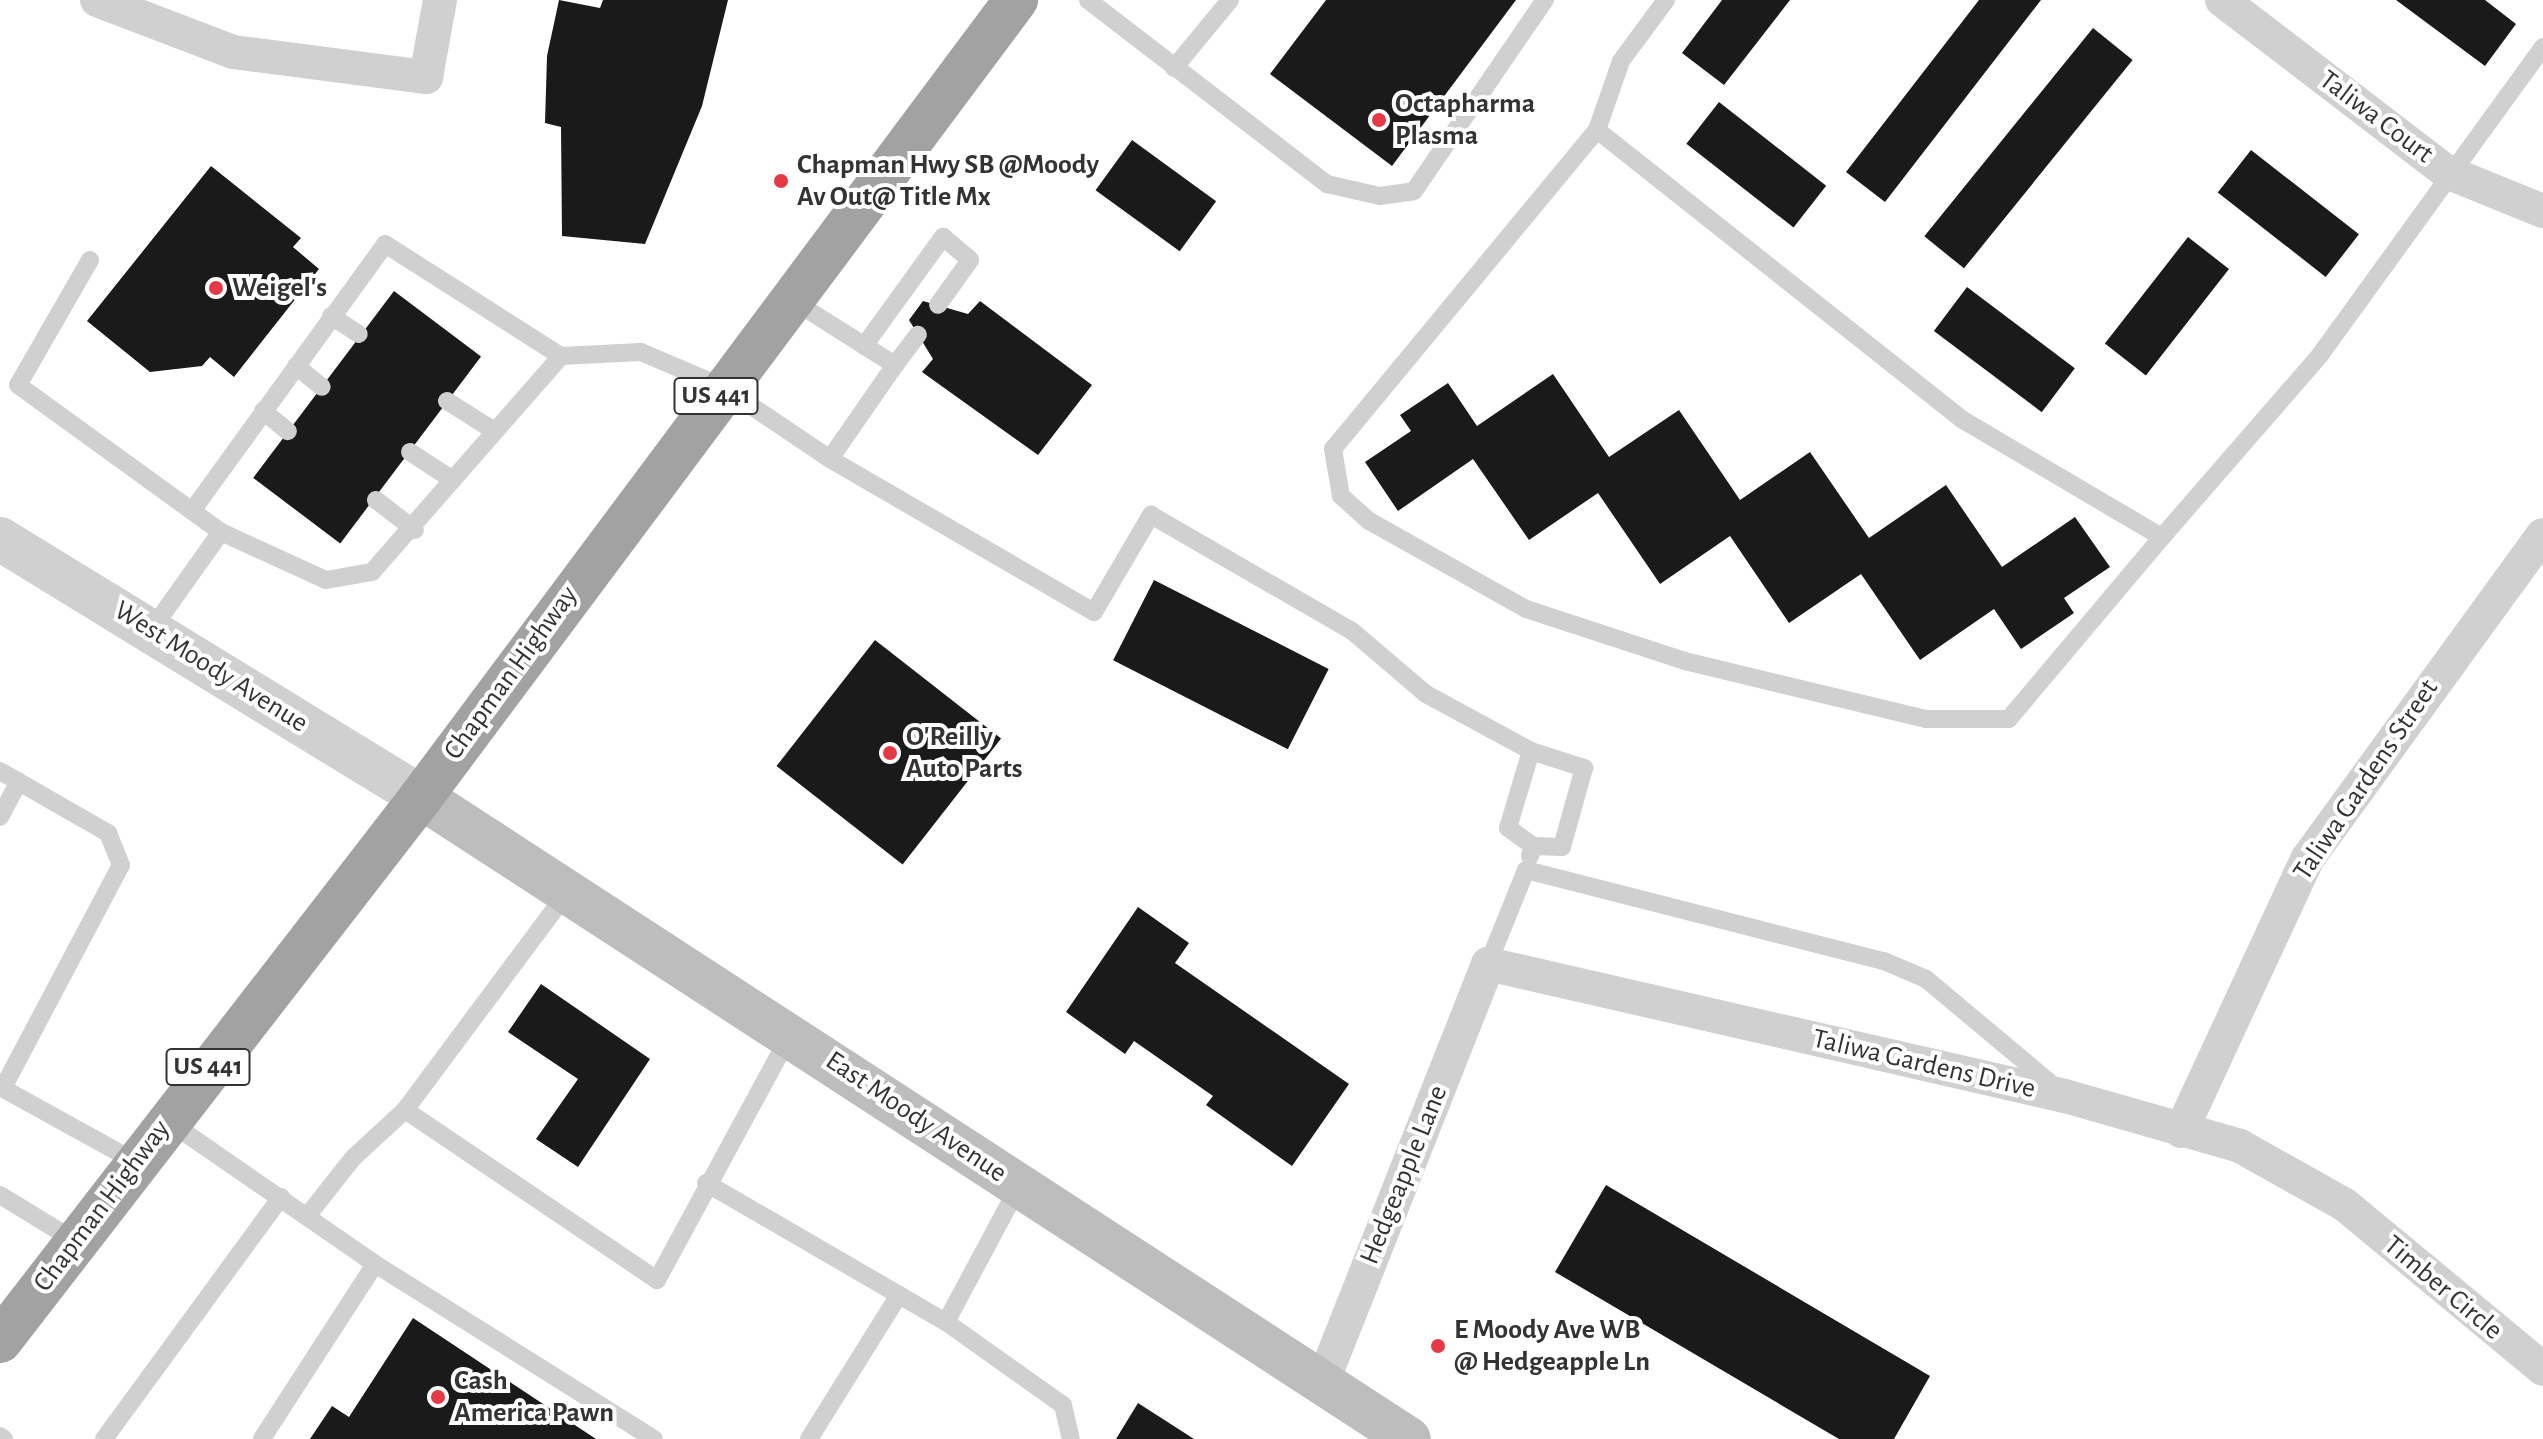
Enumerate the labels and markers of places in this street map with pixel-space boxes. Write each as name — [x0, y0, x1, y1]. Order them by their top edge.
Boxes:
place label: Octapharma Plasma — [1395, 87, 1535, 153]
marker: Octapharma Plasma — [1370, 111, 1388, 129]
place label: Chapman Hwy SB @Moody Av Out@ Title Mx — [797, 148, 1099, 214]
marker: Chapman Hwy SB @Moody Av Out@ Title Mx — [772, 172, 790, 190]
place label: Weigel's — [232, 271, 327, 305]
marker: Weigel's — [207, 279, 225, 297]
place label: O'Reilly Auto Parts — [906, 720, 1022, 786]
marker: O'Reilly Auto Parts — [881, 744, 899, 762]
place label: E Moody Ave WB @ Hedgeapple Ln — [1454, 1313, 1650, 1379]
marker: E Moody Ave WB @ Hedgeapple Ln — [1429, 1337, 1447, 1355]
place label: Cash America Pawn — [454, 1364, 614, 1430]
marker: Cash America Pawn — [429, 1388, 447, 1406]

